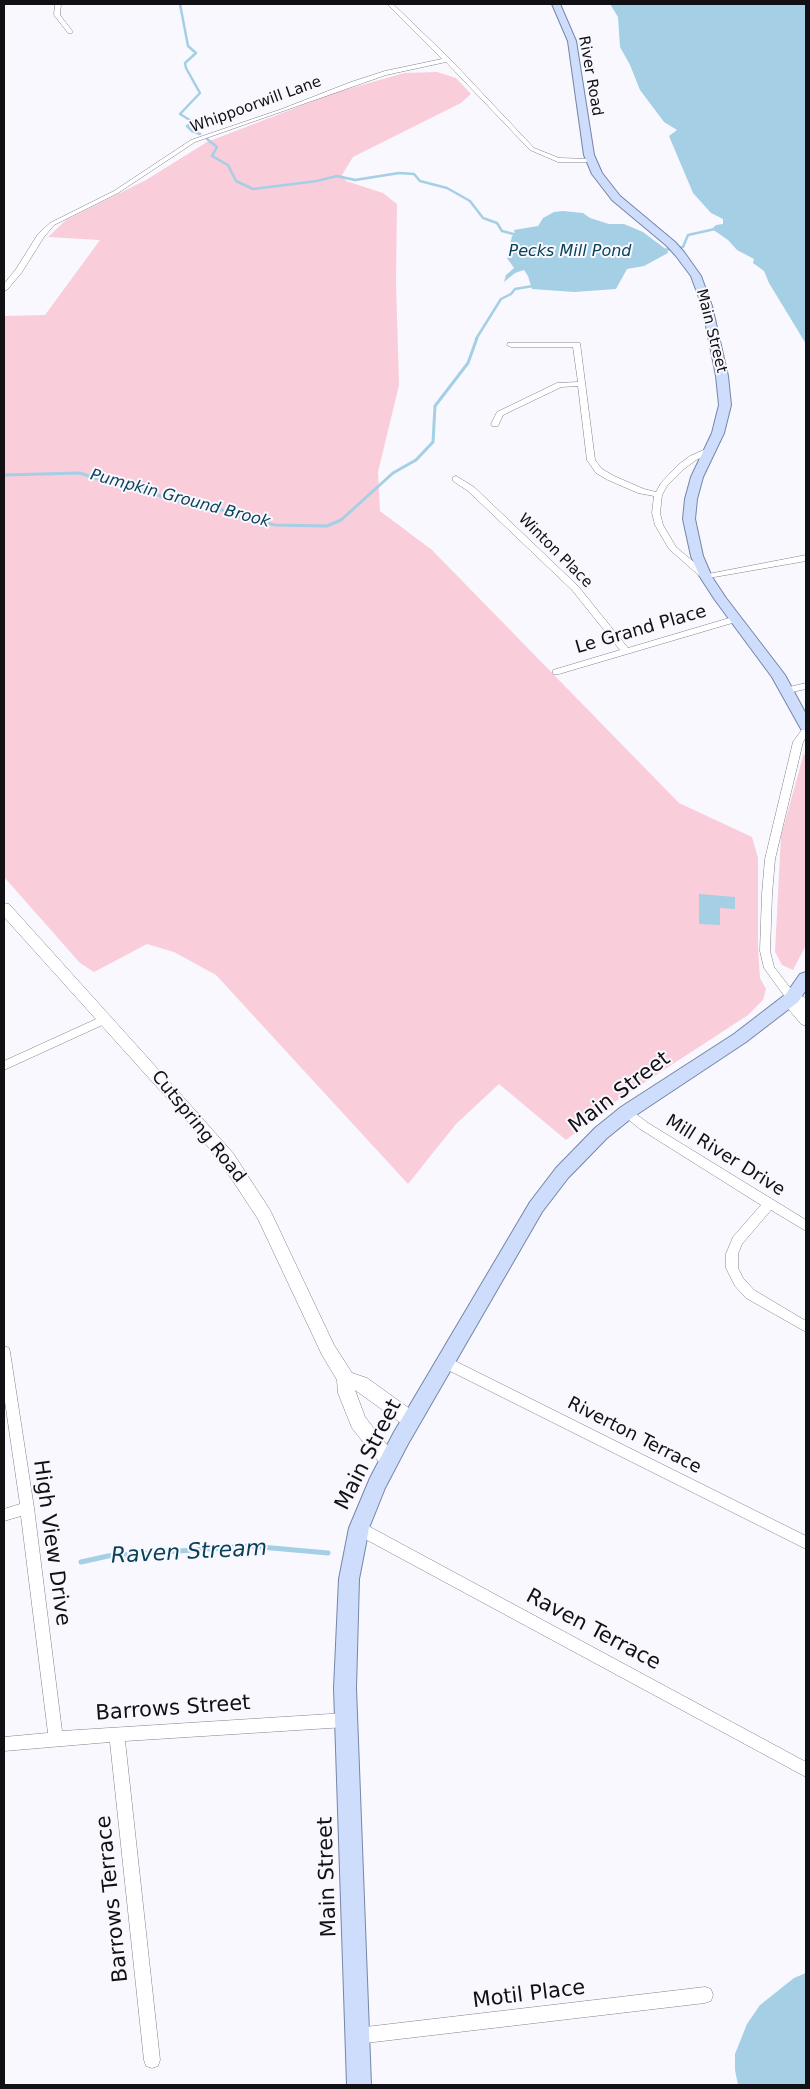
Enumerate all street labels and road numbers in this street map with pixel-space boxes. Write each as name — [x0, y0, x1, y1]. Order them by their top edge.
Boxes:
street label: River Road — [574, 34, 606, 118]
street label: Whippoorwill Lane — [188, 73, 324, 137]
street label: Main Street — [692, 287, 730, 375]
street label: Winton Place — [514, 510, 596, 592]
street label: Le Grand Place — [573, 601, 709, 659]
street label: Main Street — [564, 1047, 676, 1139]
street label: Cutspring Road — [146, 1067, 250, 1187]
street label: Mill River Drive — [661, 1111, 789, 1201]
street label: Riverton Terrace — [563, 1393, 705, 1479]
street label: Main Street — [330, 1396, 408, 1514]
street label: High View Drive — [27, 1458, 75, 1628]
street label: Raven Terrace — [521, 1584, 665, 1676]
street label: Barrows Street — [95, 1691, 251, 1727]
street label: Barrows Terrace — [92, 1814, 134, 1984]
street label: Main Street — [313, 1816, 343, 1938]
street label: Motil Place — [471, 1976, 587, 2014]

